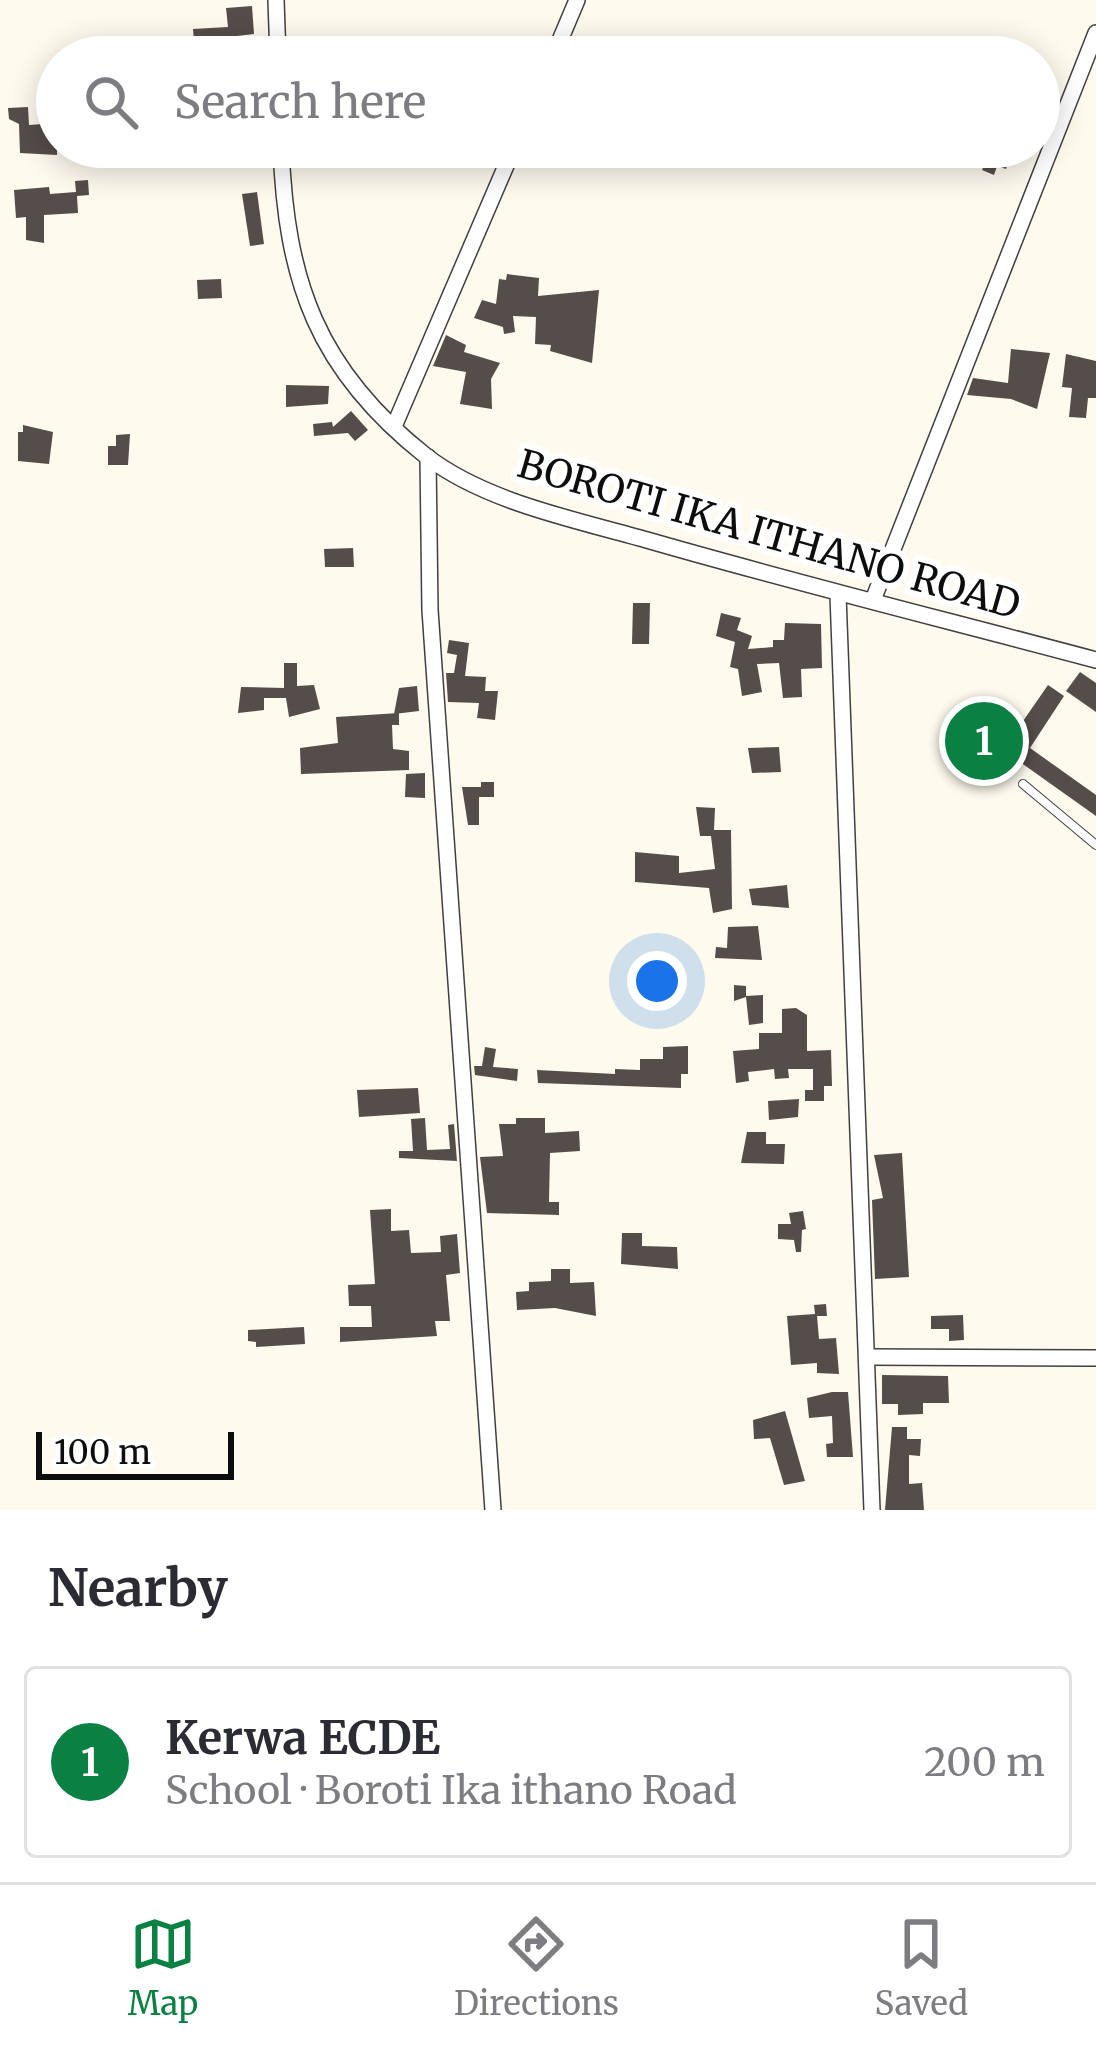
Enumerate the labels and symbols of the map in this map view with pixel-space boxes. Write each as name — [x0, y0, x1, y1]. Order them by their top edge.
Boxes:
street label: BOROTI IKA ITHANO ROAD — [512, 439, 1026, 630]
pin: 1 — [945, 696, 1023, 786]
your location — [627, 951, 687, 1011]
scale bar — [36, 1426, 234, 1479]

